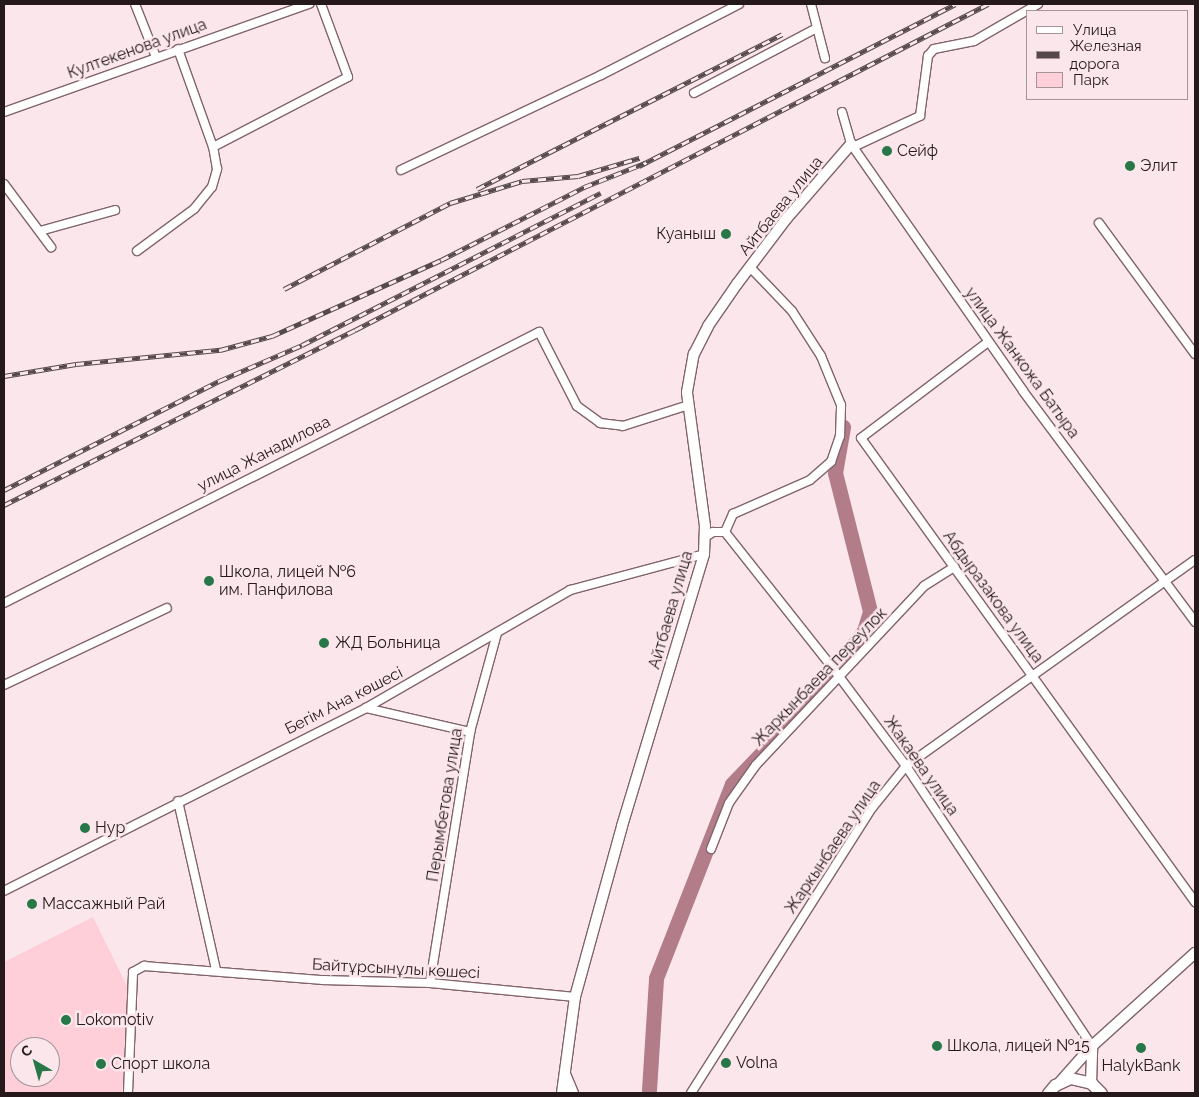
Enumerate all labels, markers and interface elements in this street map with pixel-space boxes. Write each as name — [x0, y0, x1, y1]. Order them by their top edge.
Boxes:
legend — [1026, 10, 1189, 100]
street label: Култекенова улица — [65, 15, 209, 83]
text: Улица — [1073, 21, 1117, 39]
text: Железная дорога — [1070, 37, 1142, 73]
text: Парк — [1073, 71, 1109, 89]
place label: Сейф — [897, 141, 938, 161]
marker: Сейф — [881, 145, 893, 157]
street label: Айтбаева улица — [735, 152, 827, 260]
place label: Элит — [1140, 156, 1178, 176]
marker: Элит — [1124, 160, 1136, 172]
place label: Куаныш — [656, 224, 716, 244]
marker: Куаныш — [720, 228, 732, 240]
street label: улица Жанкожа Батыра — [961, 284, 1083, 442]
street label: улица Жанадилова — [194, 412, 334, 496]
street label: Абдыразакова улица — [939, 527, 1047, 667]
street label: Айтбаева улица — [645, 549, 697, 671]
place label: Школа, лицей №6 им. Панфилова — [219, 562, 356, 600]
marker: Школа, лицей №6 им. Панфилова — [203, 575, 215, 587]
street label: Жаркынбаева переулок — [749, 604, 891, 750]
place label: ЖД Больница — [335, 633, 441, 653]
marker: ЖД Больница — [317, 636, 331, 650]
street label: Бегім Ана көшесі — [282, 663, 406, 739]
street label: Жакаева улица — [879, 712, 963, 820]
street label: Перымбетова улица — [423, 727, 467, 883]
street label: Жаркынбаева улица — [781, 776, 885, 918]
place label: Нур — [95, 818, 125, 838]
marker: Нур — [79, 822, 91, 834]
place label: Массажный Рай — [42, 894, 165, 914]
marker: Массажный Рай — [26, 898, 38, 910]
street label: Байтұрсынұлы көшесі — [311, 955, 481, 983]
place label: Lokomotiv — [76, 1010, 154, 1030]
marker: Lokomotiv — [60, 1014, 72, 1026]
place label: Школа, лицей №15 — [947, 1036, 1090, 1056]
north arrow — [10, 1037, 60, 1087]
marker: Школа, лицей №15 — [931, 1040, 943, 1052]
text: С — [18, 1042, 35, 1060]
marker: HalykBank — [1135, 1042, 1147, 1054]
place label: Volna — [736, 1053, 778, 1073]
place label: Спорт школа — [111, 1054, 210, 1074]
place label: HalykBank — [1102, 1056, 1180, 1076]
marker: Volna — [720, 1057, 732, 1069]
marker: Спорт школа — [95, 1058, 107, 1070]

